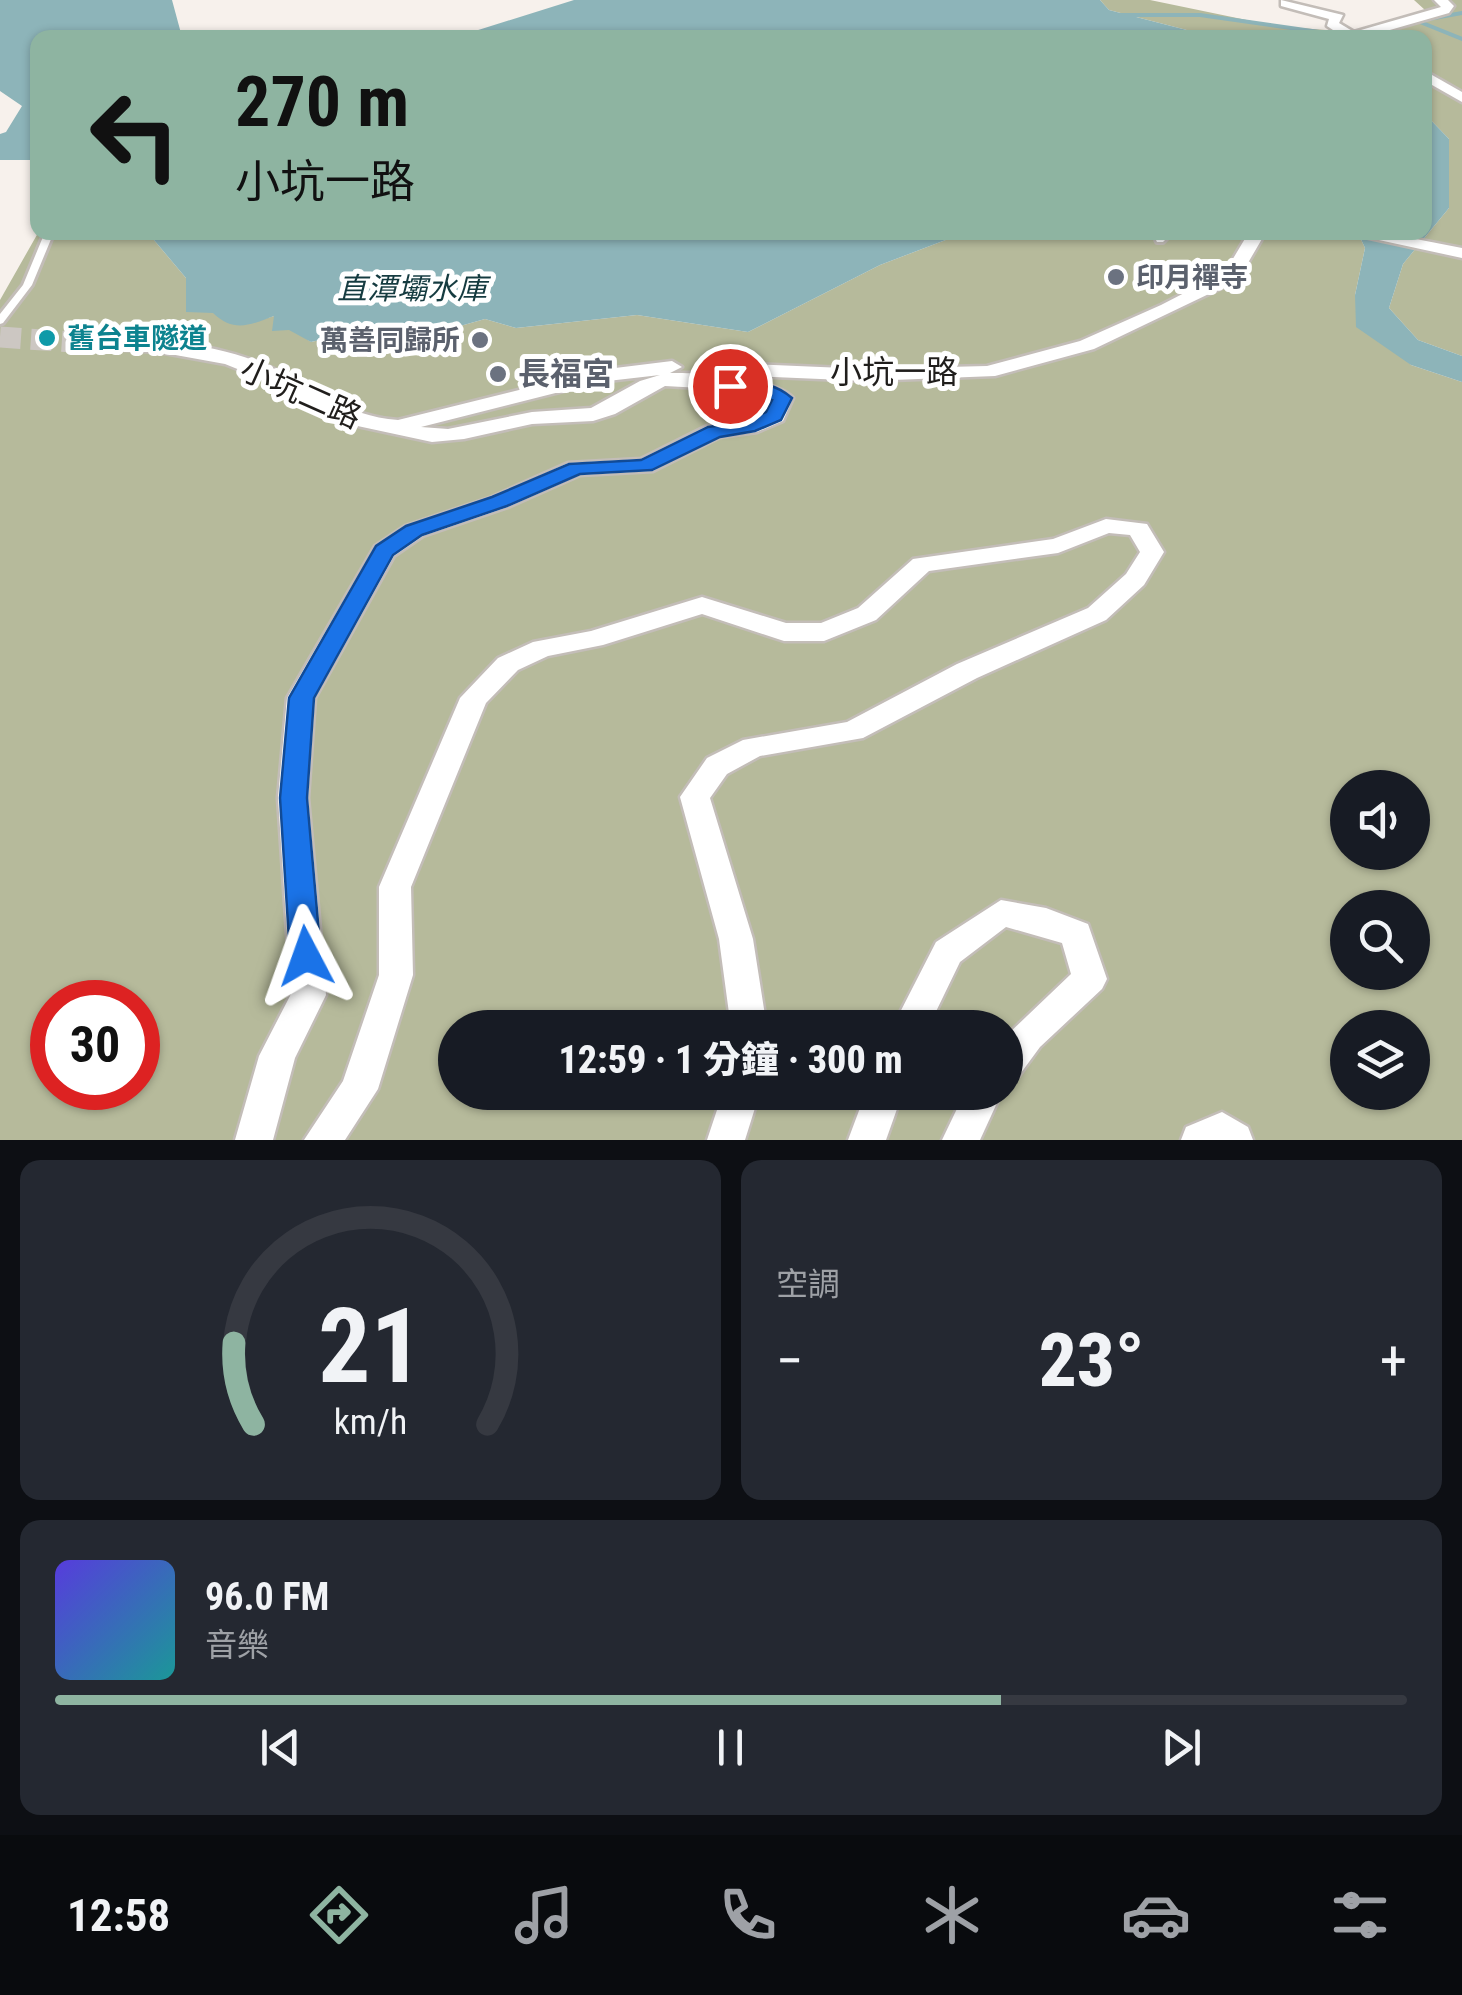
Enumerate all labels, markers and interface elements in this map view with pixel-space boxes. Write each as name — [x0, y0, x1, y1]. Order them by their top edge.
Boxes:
text: 270 m — [235, 61, 409, 143]
icon: left — [70, 70, 200, 200]
text: 小坑一路 — [235, 155, 415, 208]
place label: 印月禪寺 — [1136, 261, 1248, 294]
marker: 印月禪寺 — [1105, 266, 1127, 288]
water label: 直潭壩水庫 — [337, 271, 492, 306]
place label: 舊台車隧道 — [67, 322, 207, 355]
place label: 萬善同歸所 — [320, 324, 460, 357]
marker: 舊台車隧道 — [36, 327, 58, 349]
marker: 萬善同歸所 — [469, 329, 491, 351]
pin — [688, 344, 773, 429]
street label: 小坑二路 — [235, 350, 367, 436]
street label: 小坑一路 — [830, 353, 958, 391]
place label: 長福宮 — [518, 355, 614, 393]
icon: arrive — [703, 359, 758, 414]
marker: 長福宮 — [487, 363, 509, 385]
map controls — [1330, 770, 1430, 1110]
button: sound — [1330, 770, 1430, 870]
button: search — [1330, 890, 1430, 990]
position arrow — [254, 904, 358, 1008]
speed limit sign: 30 — [30, 980, 160, 1110]
button: layers — [1330, 1010, 1430, 1110]
text: 12:59 · 1 分鐘 · 300 m — [558, 1038, 903, 1082]
text: 空調 — [776, 1265, 840, 1303]
text: 21 — [318, 1286, 423, 1407]
text: 23° — [1039, 1316, 1144, 1404]
text: − — [776, 1329, 804, 1393]
text: + — [1380, 1329, 1407, 1393]
text: km/h — [334, 1401, 407, 1443]
text: 96.0 FM — [205, 1575, 329, 1619]
text: 音樂 — [205, 1626, 269, 1664]
icon: previous — [253, 1720, 308, 1775]
icon: pause — [703, 1720, 758, 1775]
icon: next — [1154, 1720, 1209, 1775]
icon: directions — [304, 1880, 374, 1950]
icon: music — [509, 1880, 579, 1950]
icon: phone — [713, 1880, 783, 1950]
icon: climate — [917, 1880, 987, 1950]
icon: car — [1121, 1880, 1191, 1950]
icon: filters — [1325, 1880, 1395, 1950]
text: 12:58 — [67, 1889, 170, 1942]

